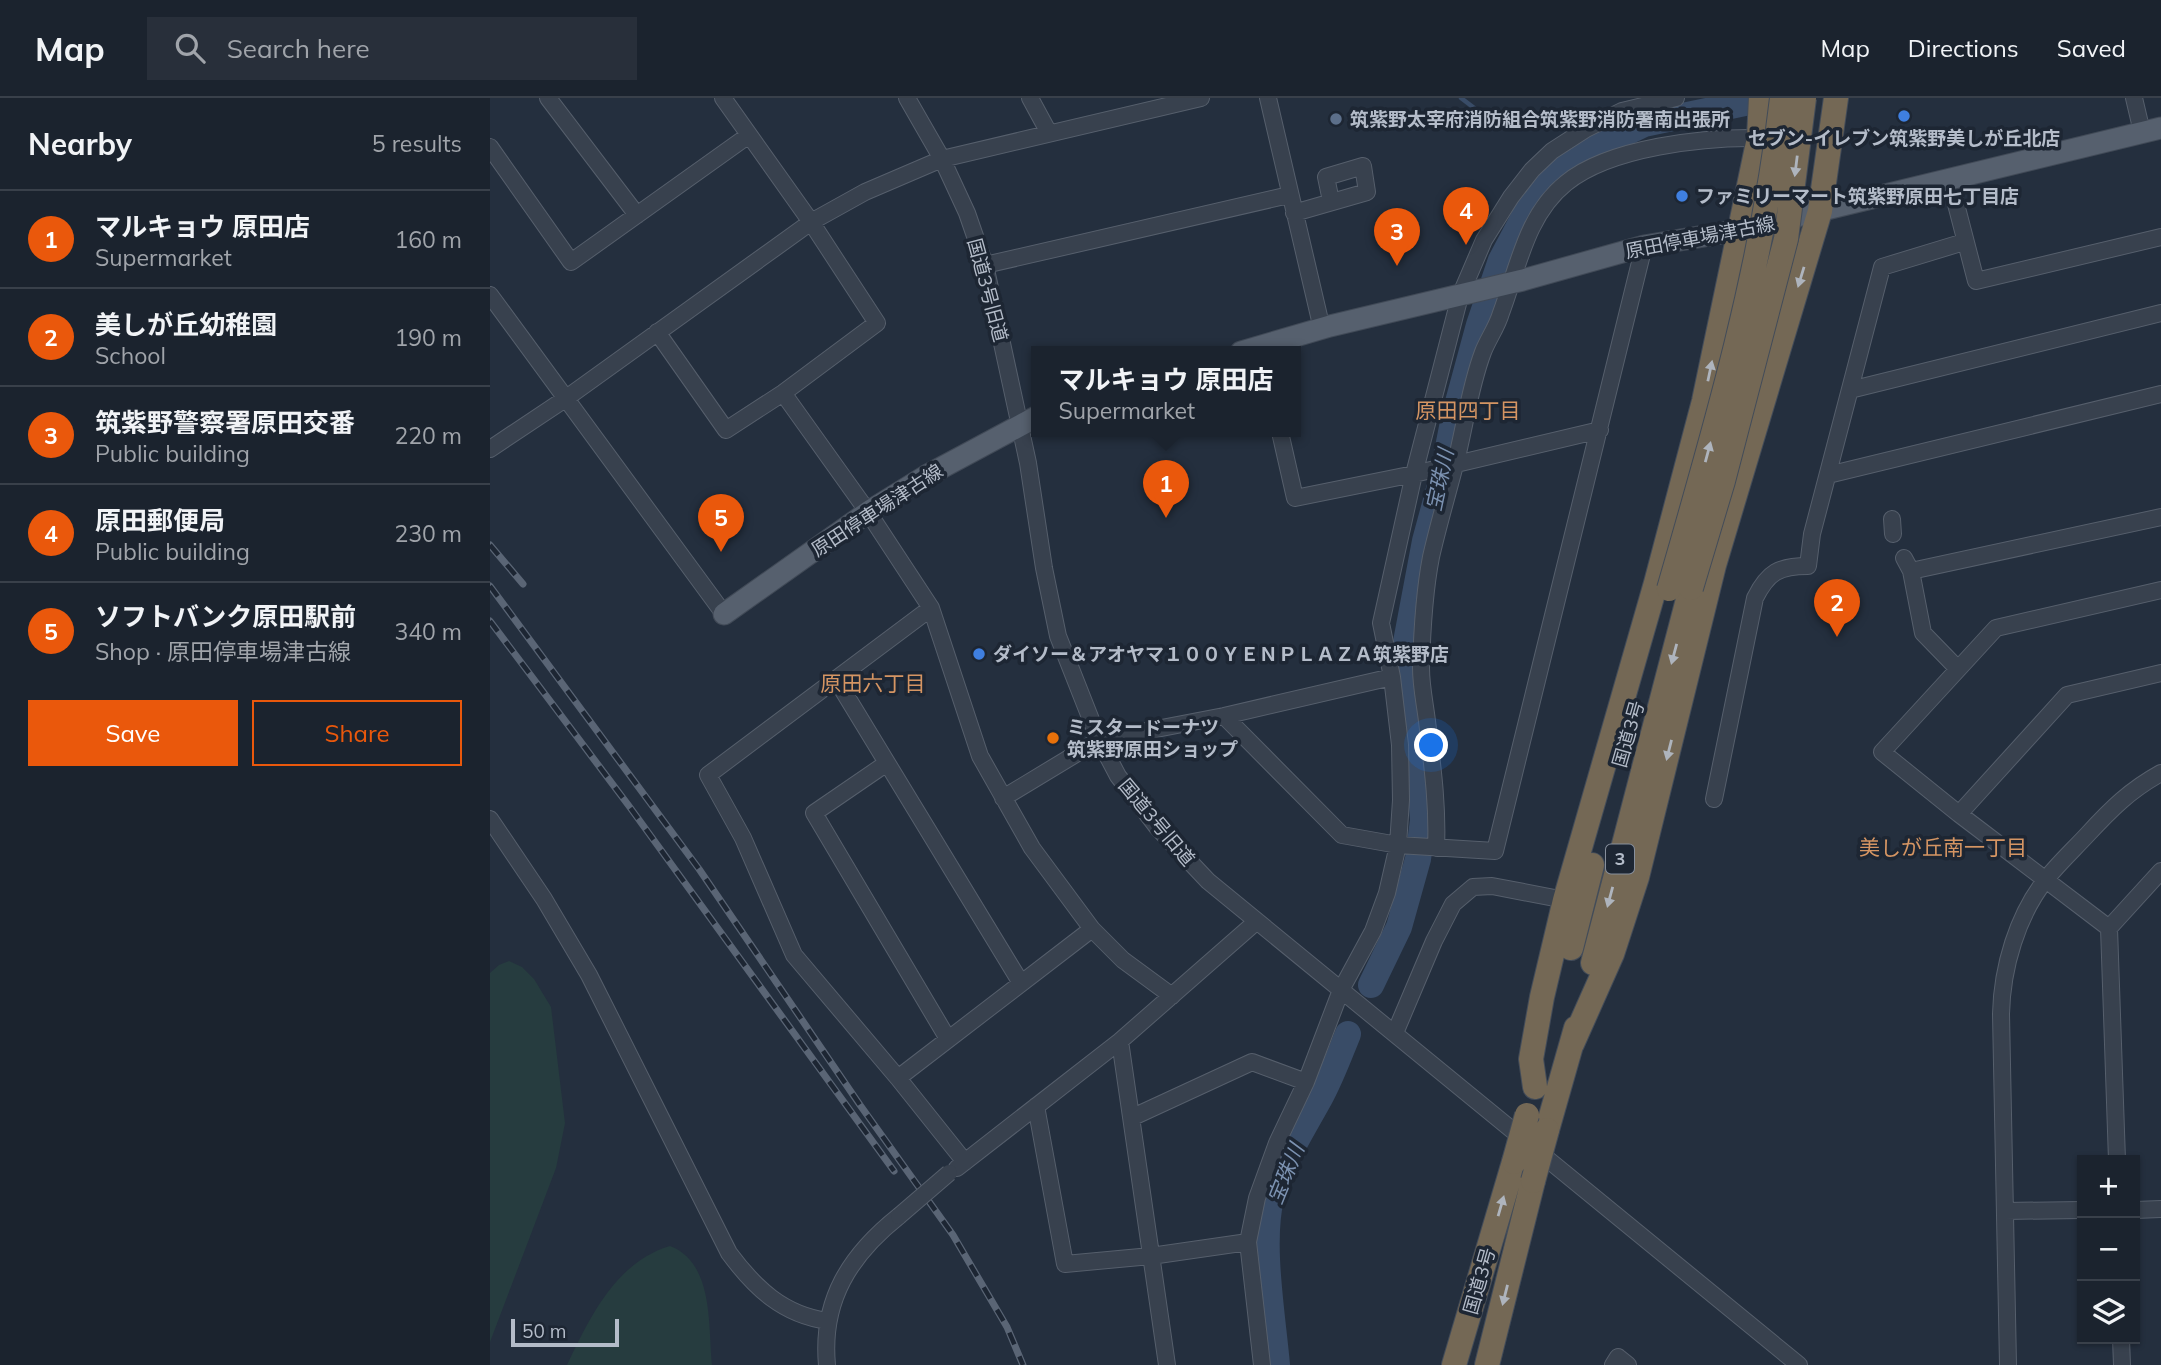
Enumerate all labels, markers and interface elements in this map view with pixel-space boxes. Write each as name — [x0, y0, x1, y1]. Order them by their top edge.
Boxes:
search box — [147, 17, 637, 80]
text: Map — [35, 28, 105, 69]
icon: search — [171, 29, 209, 67]
text: Search here — [227, 32, 370, 65]
text: Map — [1820, 33, 1870, 63]
text: Directions — [1908, 33, 2019, 63]
text: Saved — [2057, 33, 2126, 63]
place label: 筑紫野太宰府消防組合筑紫野消防署南出張所 — [1350, 107, 1730, 131]
marker: セブン-イレブン筑紫野美しが丘北店 — [1896, 108, 1912, 124]
marker: 筑紫野太宰府消防組合筑紫野消防署南出張所 — [1328, 111, 1344, 127]
text: Nearby — [28, 125, 132, 163]
place label: セブン-イレブン筑紫野美しが丘北店 — [1748, 126, 2060, 150]
text: 5 results — [372, 129, 462, 158]
one-way arrow — [1790, 155, 1801, 177]
place label: ファミリーマート筑紫野原田七丁目店 — [1696, 184, 2019, 208]
pin: 4 — [1443, 187, 1489, 245]
marker: ファミリーマート筑紫野原田七丁目店 — [1674, 188, 1690, 204]
pin: 3 — [1374, 208, 1420, 266]
text: マルキョウ 原田店 — [95, 210, 310, 243]
street label: 原田停車場津古線 — [1623, 211, 1777, 263]
text: 1 — [44, 225, 58, 254]
text: 160 m — [394, 225, 462, 254]
street label: 国道3号旧道 — [963, 236, 1013, 344]
text: Supermarket — [95, 243, 232, 272]
one-way arrow — [1796, 267, 1806, 288]
text: 美しが丘幼稚園 — [95, 308, 277, 341]
text: 2 — [44, 323, 58, 352]
text: 190 m — [394, 323, 462, 352]
text: School — [95, 341, 166, 370]
popup — [1031, 346, 1301, 437]
one-way arrow — [1705, 360, 1716, 382]
text: マルキョウ 原田店 — [1058, 363, 1274, 396]
text: Supermarket — [1058, 396, 1195, 425]
district label: 原田四丁目 — [1416, 397, 1521, 423]
text: 筑紫野警察署原田交番 — [95, 406, 355, 439]
text: 3 — [44, 421, 58, 450]
text: 220 m — [394, 421, 462, 450]
text: Public building — [95, 439, 250, 468]
one-way arrow — [1704, 441, 1714, 462]
water label: 宝珠川 — [1420, 444, 1459, 513]
street label: 原田停車場津古線 — [807, 459, 947, 561]
pin: 1 — [1143, 460, 1189, 518]
pin: 5 — [698, 494, 744, 552]
text: 原田郵便局 — [95, 504, 225, 537]
text: 4 — [44, 519, 58, 548]
text: 230 m — [394, 519, 462, 548]
text: Public building — [95, 537, 250, 566]
pin: 2 — [1814, 579, 1860, 637]
text: ソフトバンク原田駅前 — [95, 600, 356, 633]
text: 5 — [44, 617, 58, 646]
text: 340 m — [394, 617, 462, 646]
text: Shop · 原田停車場津古線 — [95, 637, 351, 666]
place label: ダイソー＆アオヤマ１００ＹＥＮＰＬＡＺＡ筑紫野店 — [993, 642, 1449, 666]
one-way arrow — [1668, 643, 1679, 665]
marker: ダイソー＆アオヤマ１００ＹＥＮＰＬＡＺＡ筑紫野店 — [971, 646, 987, 662]
district label: 原田六丁目 — [821, 670, 926, 696]
street label: 国道3号 — [1607, 698, 1649, 770]
button: Save — [28, 700, 238, 766]
button: Share — [252, 700, 462, 766]
place label: ミスタードーナツ 筑紫野原田ショップ — [1067, 715, 1238, 761]
your location — [1414, 728, 1448, 762]
marker: ミスタードーナツ 筑紫野原田ショップ — [1045, 730, 1061, 746]
one-way arrow — [1663, 740, 1674, 762]
street label: 国道3号旧道 — [1114, 774, 1200, 870]
district label: 美しが丘南一丁目 — [1859, 834, 2027, 860]
road number: 3 — [1606, 844, 1634, 874]
one-way arrow — [1604, 887, 1615, 909]
water label: 宝珠川 — [1261, 1138, 1310, 1208]
map controls — [2077, 1155, 2140, 1344]
button: + — [2077, 1155, 2140, 1218]
one-way arrow — [1497, 1195, 1507, 1216]
button: − — [2077, 1218, 2140, 1281]
street label: 国道3号 — [1458, 1245, 1500, 1317]
button: layers — [2077, 1281, 2140, 1344]
one-way arrow — [1499, 1284, 1510, 1306]
scale bar — [511, 1316, 620, 1348]
text: 50 m — [522, 1319, 566, 1343]

